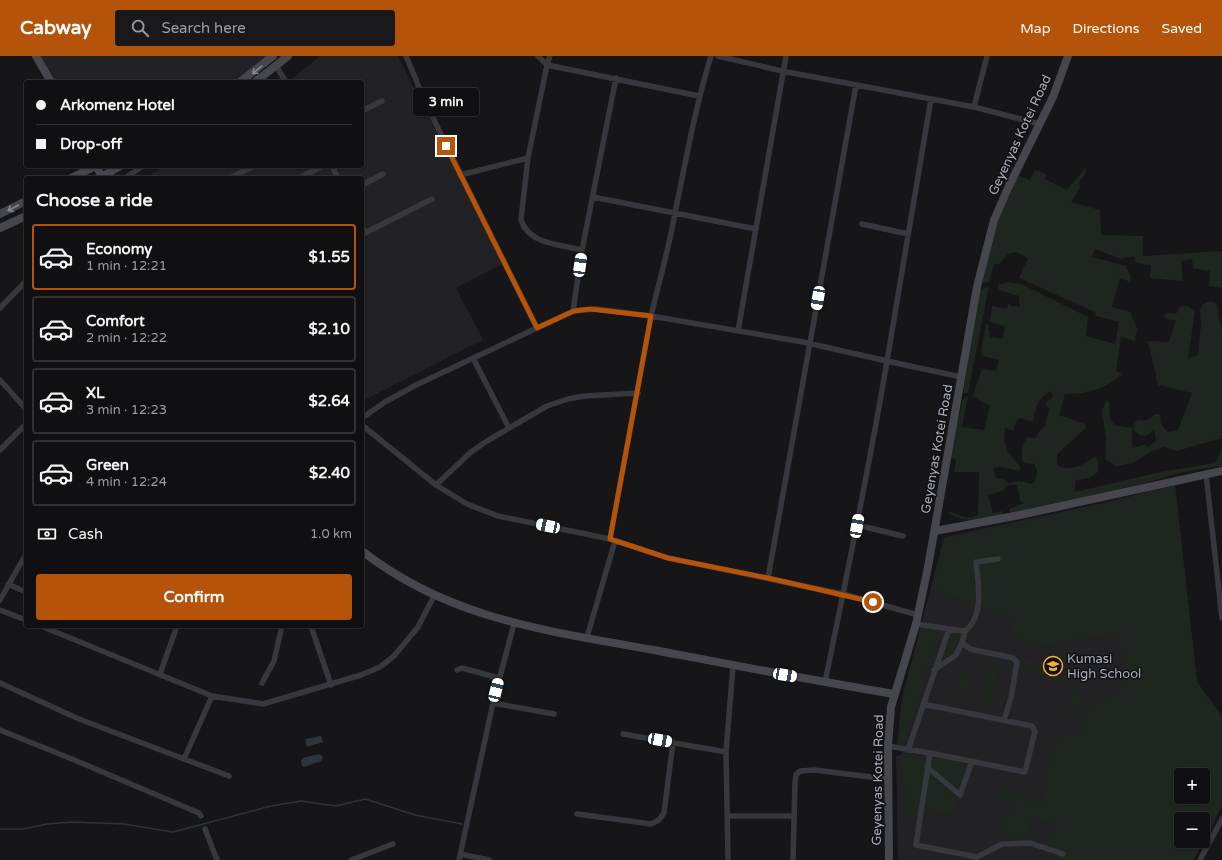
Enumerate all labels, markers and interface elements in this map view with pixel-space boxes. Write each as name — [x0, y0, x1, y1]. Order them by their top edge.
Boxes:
search box — [115, 10, 395, 46]
text: Cabway — [20, 17, 91, 39]
icon: search — [129, 17, 151, 39]
text: Search here — [161, 19, 246, 37]
text: Map — [1020, 20, 1051, 37]
text: Directions — [1073, 20, 1140, 37]
text: Saved — [1162, 20, 1202, 37]
one-way arrow — [251, 65, 262, 74]
street label: Geyenyas Kotei Road — [985, 72, 1055, 198]
callout: 3 min — [413, 88, 479, 116]
text: 3 min — [429, 94, 463, 110]
text: Arkomenz Hotel — [60, 96, 175, 114]
text: Drop-off — [60, 135, 122, 153]
route end — [437, 137, 455, 155]
text: Choose a ride — [36, 189, 153, 211]
one-way arrow — [7, 204, 19, 212]
icon: car — [38, 239, 74, 275]
text: Economy — [86, 240, 152, 258]
text: $1.55 — [309, 248, 350, 266]
car — [572, 252, 588, 278]
text: 1 min · 12:21 — [86, 258, 167, 274]
car — [810, 285, 826, 311]
icon: car — [38, 311, 74, 347]
text: Comfort — [86, 312, 145, 330]
text: $2.10 — [309, 320, 350, 338]
text: 2 min · 12:22 — [86, 330, 167, 346]
icon: car — [38, 383, 74, 419]
street label: Geyenyas Kotei Road — [918, 383, 956, 515]
text: XL — [86, 384, 105, 402]
text: $2.64 — [309, 392, 350, 410]
text: 3 min · 12:23 — [86, 402, 167, 418]
icon: car — [38, 455, 74, 491]
text: Green — [86, 456, 129, 474]
text: $2.40 — [309, 464, 350, 482]
text: 4 min · 12:24 — [86, 474, 167, 490]
car — [849, 513, 865, 539]
car — [535, 518, 561, 534]
icon: cash — [36, 523, 58, 545]
text: Cash — [68, 525, 103, 543]
text: 1.0 km — [310, 526, 352, 542]
button: Confirm — [36, 574, 352, 620]
route start — [864, 593, 882, 611]
place label: Kumasi High School — [1067, 651, 1141, 682]
school or university icon: Kumasi High School — [1042, 655, 1064, 677]
car — [772, 667, 798, 683]
car — [487, 677, 505, 703]
street label: Geyenyas Kotei Road — [869, 714, 887, 846]
car — [647, 732, 673, 748]
map controls — [1174, 768, 1210, 848]
button: + — [1174, 768, 1210, 804]
button: − — [1174, 812, 1210, 848]

